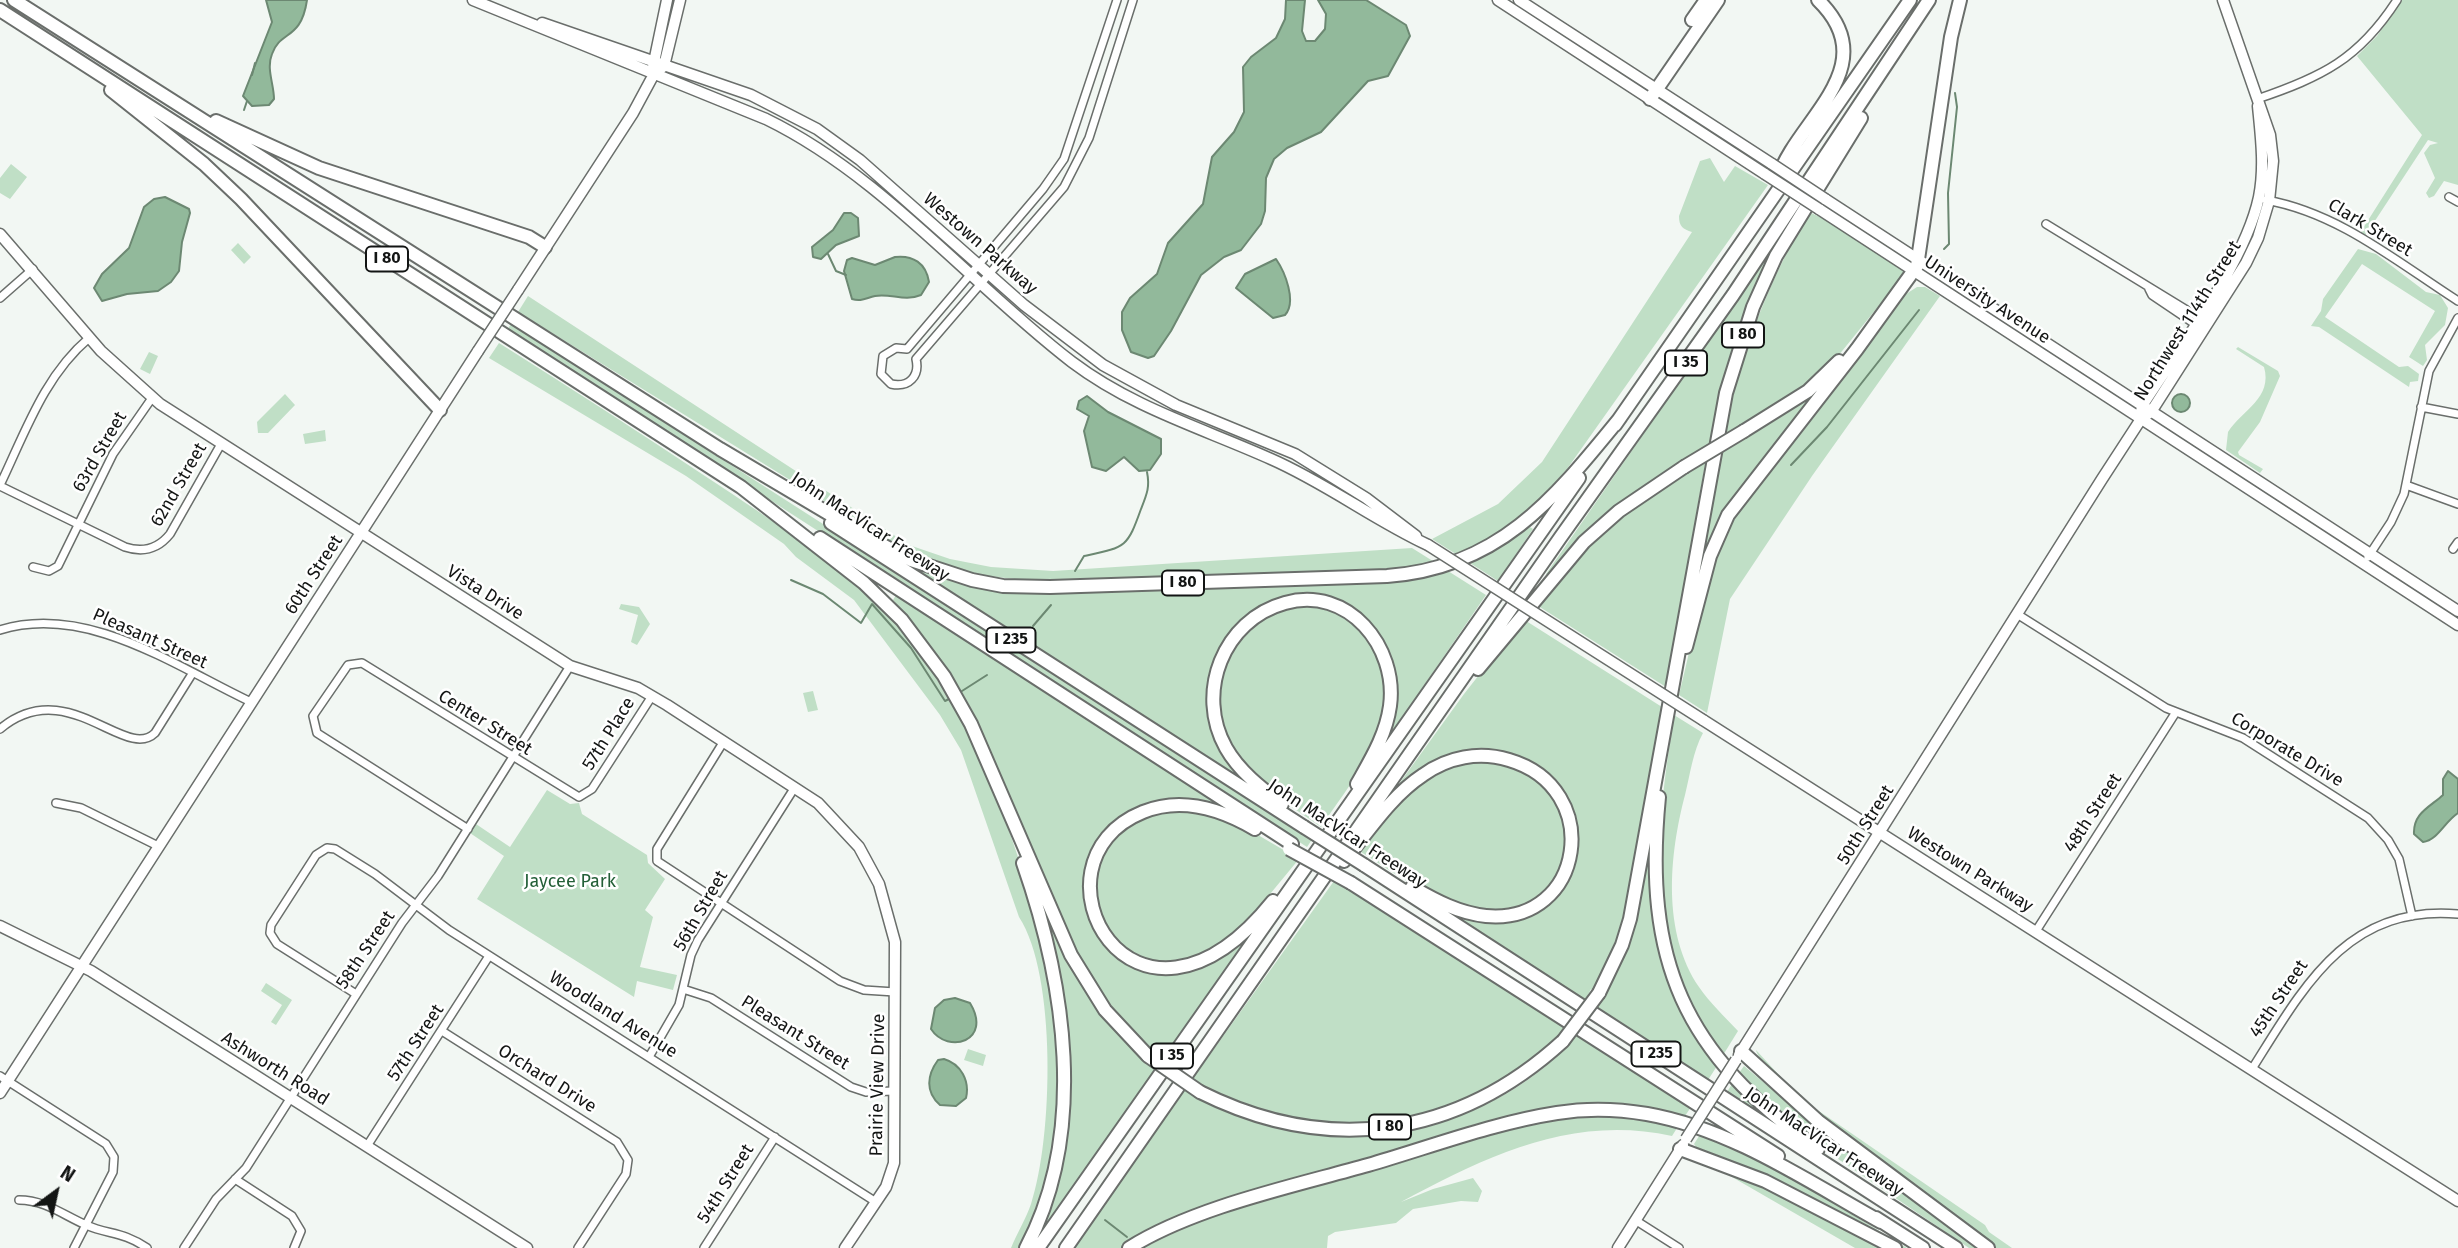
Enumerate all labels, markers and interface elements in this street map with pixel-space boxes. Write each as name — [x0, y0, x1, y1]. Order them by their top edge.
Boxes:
street label: Westown Parkway — [918, 188, 1042, 300]
street label: Clark Street — [2324, 194, 2416, 262]
street label: Northwest 114th Street — [2130, 237, 2246, 405]
road number: I 80 — [366, 246, 408, 272]
street label: University Avenue — [1920, 251, 2054, 349]
road number: I 80 — [1722, 322, 1764, 348]
road number: I 35 — [1665, 350, 1707, 376]
street label: 63rd Street — [68, 408, 132, 496]
street label: 62nd Street — [146, 439, 212, 531]
street label: John MacVicar Freeway — [787, 468, 953, 586]
street label: 60th Street — [280, 531, 348, 619]
street label: Vista Drive — [443, 561, 527, 625]
road number: I 80 — [1162, 570, 1204, 596]
street label: Pleasant Street — [89, 604, 211, 674]
road number: I 235 — [986, 628, 1036, 652]
street label: Center Street — [434, 686, 536, 760]
street label: 57th Place — [578, 694, 640, 774]
street label: Corporate Drive — [2227, 708, 2347, 792]
street label: 48th Street — [2059, 769, 2127, 857]
street label: John MacVicar Freeway — [1264, 775, 1430, 893]
street label: 50th Street — [1833, 781, 1899, 869]
street label: Westown Parkway — [1903, 823, 2037, 917]
street label: 56th Street — [669, 867, 733, 955]
park label: Jaycee Park — [524, 871, 616, 893]
street label: 58th Street — [332, 907, 400, 993]
street label: 45th Street — [2245, 956, 2313, 1042]
street label: Woodland Avenue — [545, 967, 681, 1063]
street label: Pleasant Street — [737, 991, 853, 1075]
street label: 57th Street — [383, 1001, 449, 1085]
street label: Prairie View Drive — [866, 1013, 890, 1157]
street label: Ashworth Road — [217, 1027, 333, 1111]
street label: Orchard Drive — [494, 1040, 600, 1118]
road number: I 235 — [1632, 1042, 1680, 1066]
road number: I 35 — [1151, 1044, 1193, 1068]
street label: John MacVicar Freeway — [1741, 1083, 1907, 1201]
road number: I 80 — [1369, 1114, 1411, 1140]
street label: 54th Street — [693, 1140, 759, 1228]
north arrow — [21, 1157, 91, 1227]
text: N — [56, 1161, 79, 1187]

